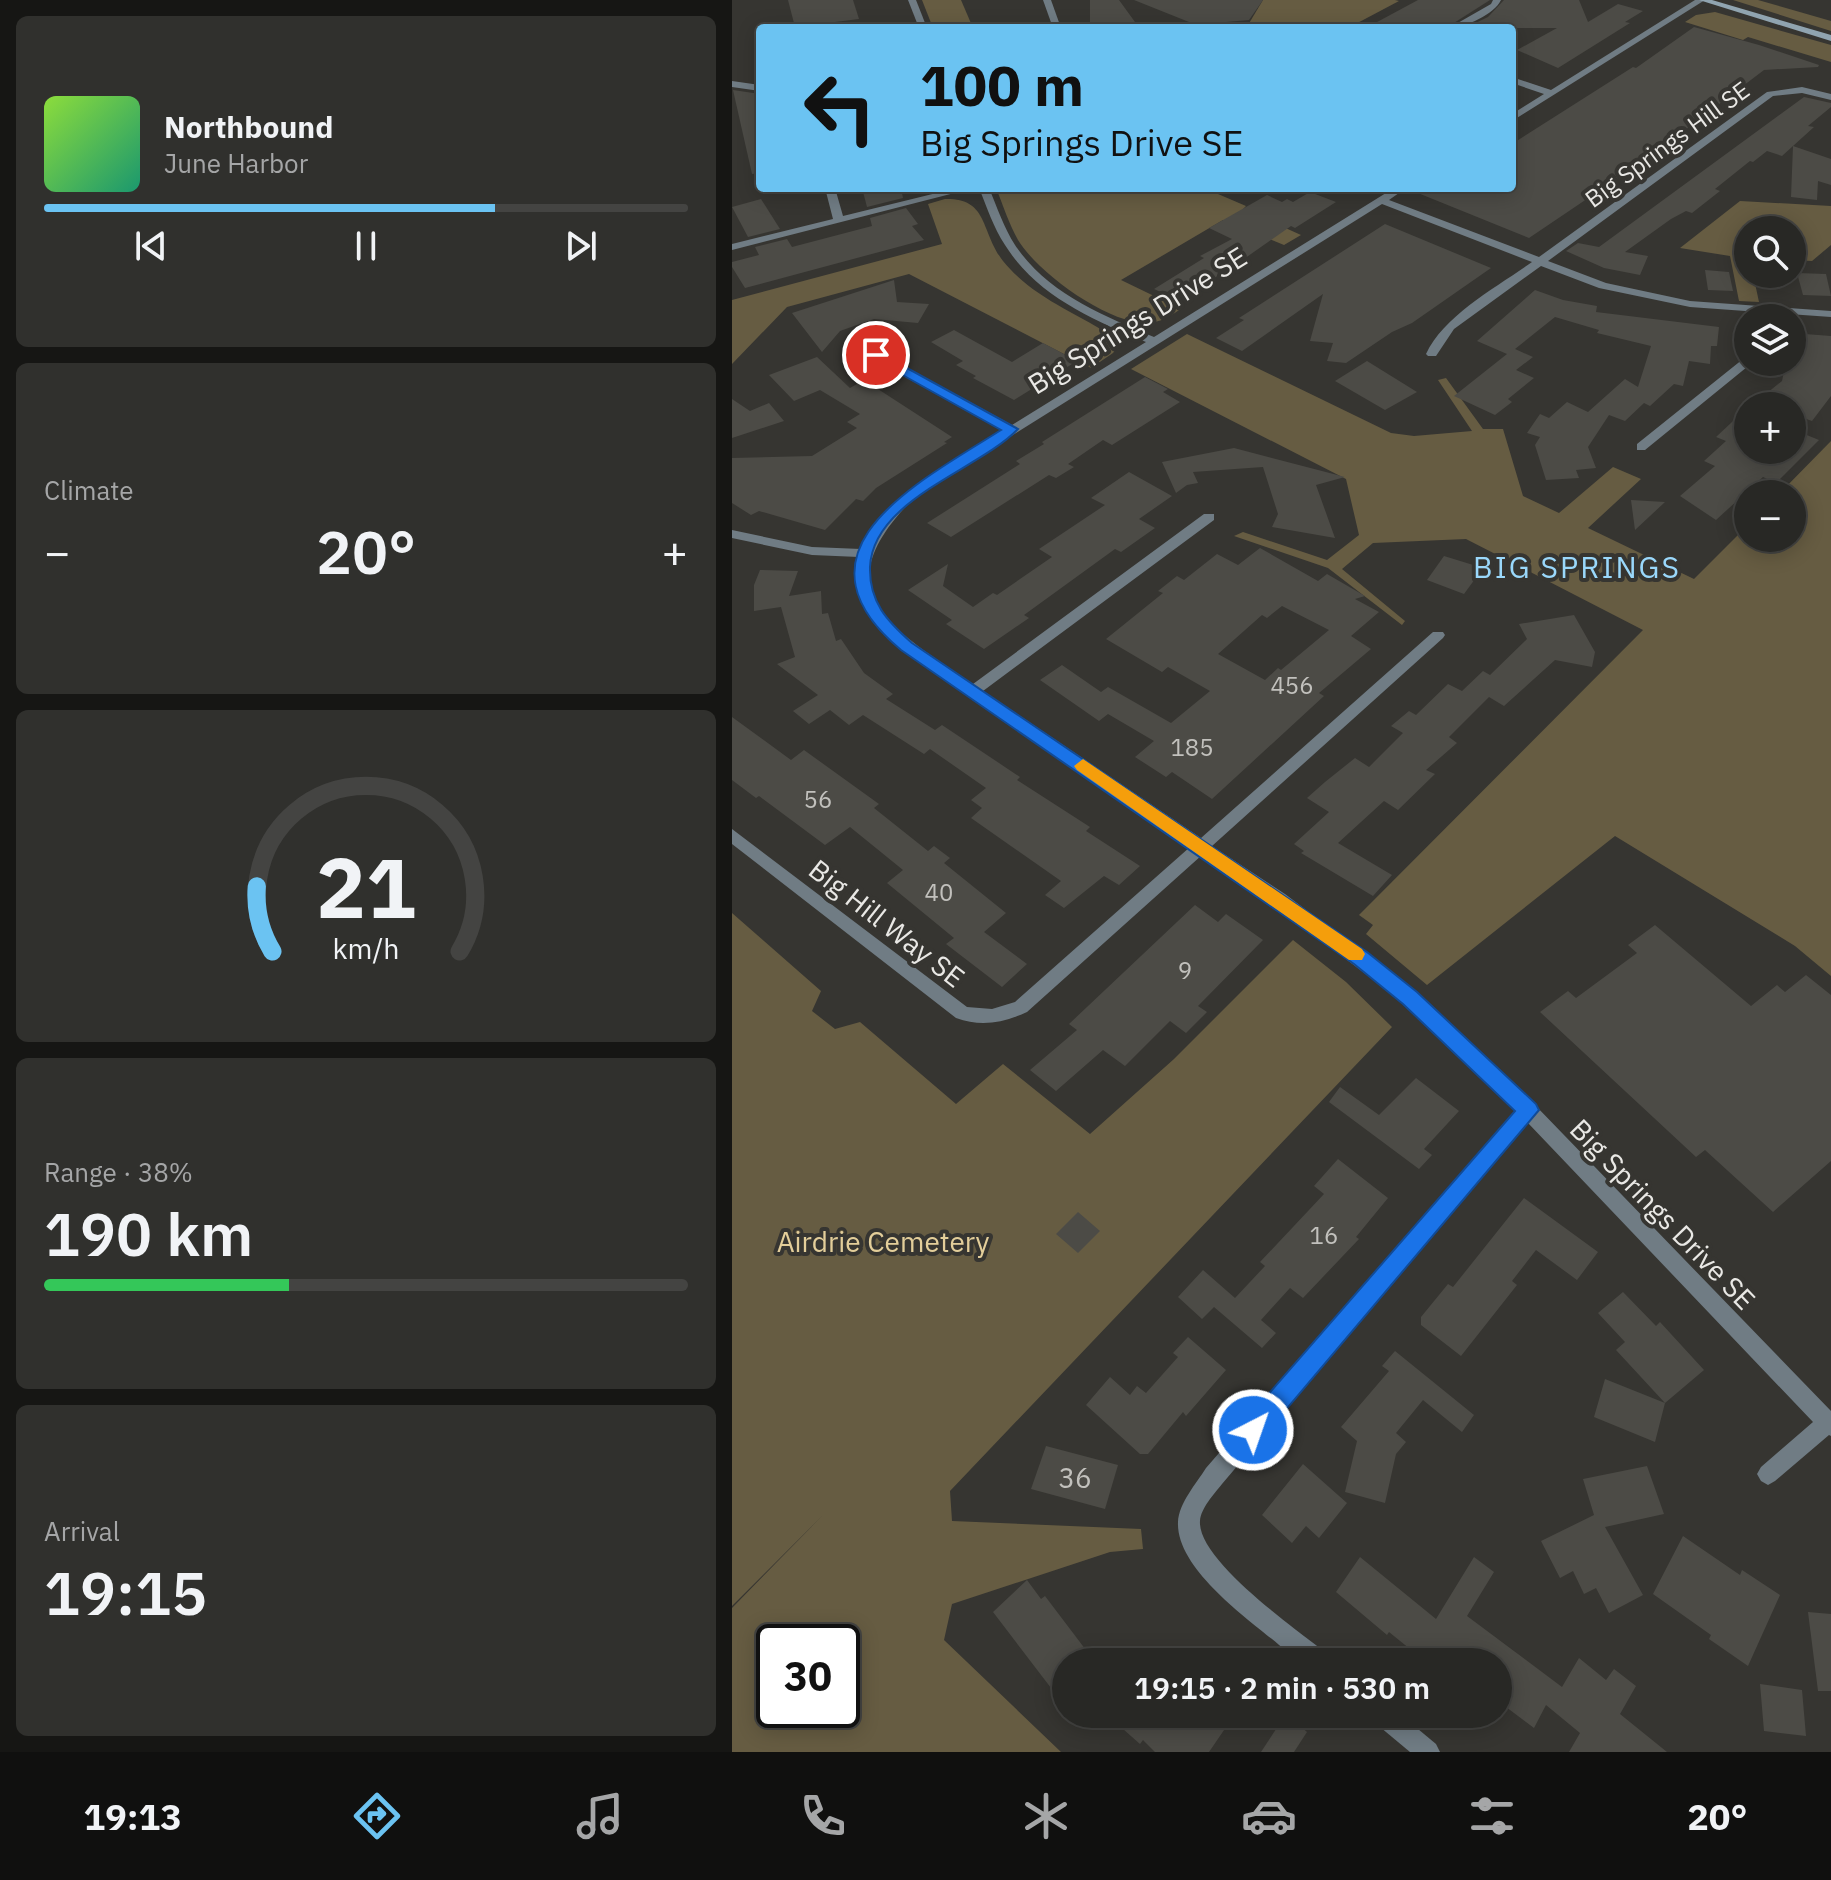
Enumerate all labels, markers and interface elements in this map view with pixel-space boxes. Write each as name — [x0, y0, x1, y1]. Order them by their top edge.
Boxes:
text: 100 m — [920, 49, 1084, 121]
icon: left — [788, 56, 892, 160]
street label: Big Springs Hill SE — [1578, 73, 1756, 215]
text: Northbound — [164, 107, 333, 146]
text: Big Springs Drive SE — [920, 119, 1243, 166]
text: June Harbor — [164, 146, 308, 180]
map controls — [1734, 216, 1806, 552]
button: search — [1734, 216, 1806, 288]
icon: previous — [129, 224, 173, 268]
icon: pause — [344, 224, 388, 268]
icon: next — [559, 224, 603, 268]
street label: Big Springs Drive SE — [1021, 238, 1253, 402]
button: layers — [1734, 304, 1806, 376]
pin — [842, 321, 910, 389]
icon: arrive — [854, 333, 898, 377]
button: + — [1734, 392, 1806, 464]
text: Climate — [44, 473, 134, 507]
button: − — [1734, 480, 1806, 552]
text: 20° — [316, 512, 416, 591]
text: − — [44, 523, 70, 580]
text: + — [662, 523, 688, 580]
district label: BIG SPRINGS — [1473, 547, 1681, 586]
house number: 456 — [1270, 669, 1314, 701]
house number: 185 — [1170, 731, 1214, 763]
house number: 56 — [804, 783, 832, 815]
text: 21 — [316, 833, 416, 941]
street label: Big Hill Way SE — [802, 851, 972, 995]
house number: 40 — [925, 876, 953, 908]
text: km/h — [332, 930, 400, 967]
house number: 9 — [1178, 954, 1192, 986]
street label: Big Springs Drive SE — [1562, 1111, 1764, 1317]
text: Range · 38% — [44, 1155, 193, 1189]
text: 190 km — [44, 1194, 253, 1273]
house number: 16 — [1310, 1219, 1338, 1251]
park label: Airdrie Cemetery — [777, 1223, 989, 1260]
position arrow — [1211, 1388, 1295, 1472]
house number: 36 — [1058, 1459, 1092, 1496]
text: Arrival — [44, 1514, 120, 1548]
text: 19:15 — [44, 1553, 207, 1632]
speed limit sign: 30 — [756, 1624, 860, 1728]
text: 19:15 · 2 min · 530 m — [1134, 1668, 1430, 1707]
icon: directions — [349, 1788, 405, 1844]
icon: music — [572, 1788, 628, 1844]
icon: phone — [795, 1788, 851, 1844]
icon: climate — [1018, 1788, 1074, 1844]
icon: car — [1241, 1788, 1297, 1844]
icon: filters — [1464, 1788, 1520, 1844]
text: 19:13 — [84, 1793, 182, 1840]
text: 20° — [1687, 1793, 1747, 1840]

